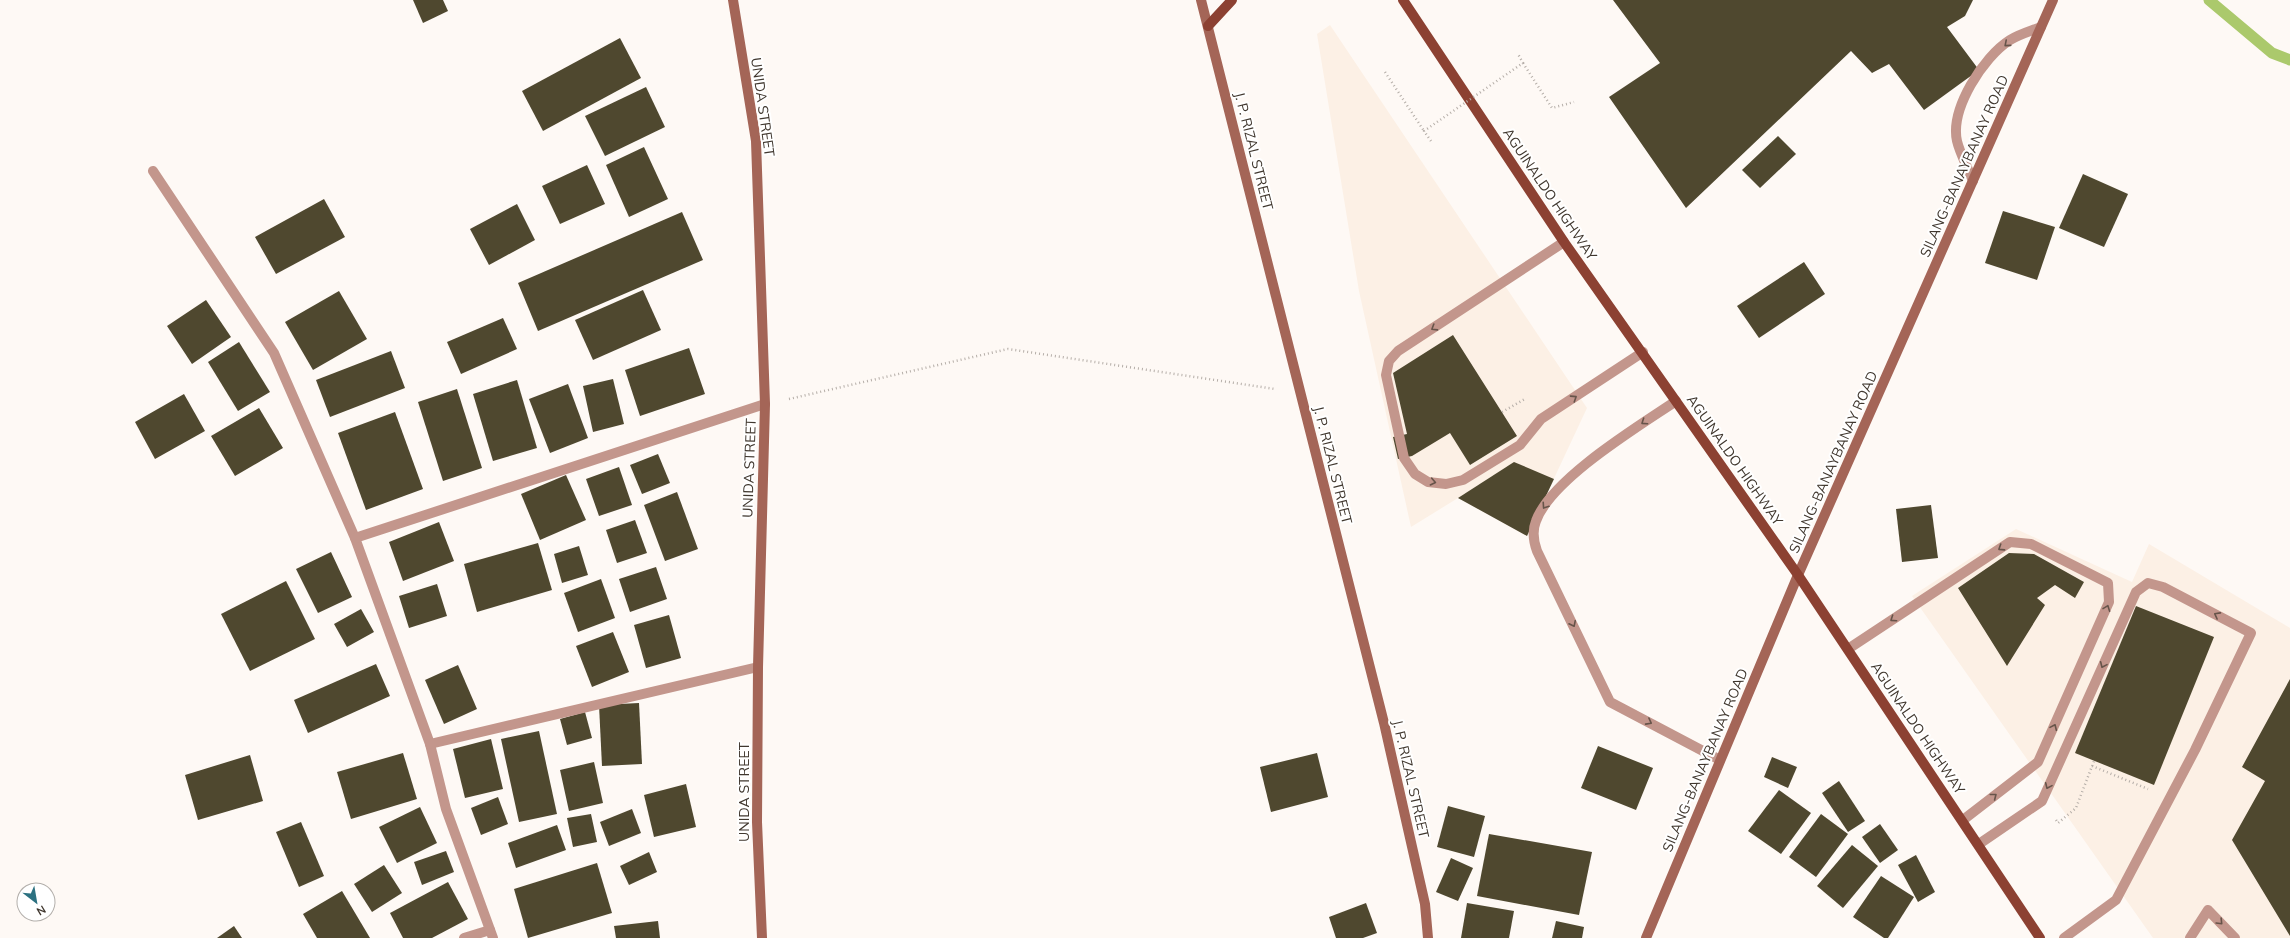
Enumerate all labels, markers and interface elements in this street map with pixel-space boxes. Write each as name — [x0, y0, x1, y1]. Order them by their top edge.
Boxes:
one-way arrow — [2004, 39, 2011, 46]
street label: UNIDA STREET — [747, 56, 779, 158]
street label: SILANG-BANAYBANAY ROAD — [1916, 72, 2012, 260]
street label: J. P. RIZAL STREET — [1231, 90, 1277, 212]
street label: AGUINALDO HIGHWAY — [1499, 125, 1601, 264]
one-way arrow — [1431, 323, 1438, 331]
street label: SILANG-BANAYBANAY ROAD — [1785, 368, 1881, 556]
street label: AGUINALDO HIGHWAY — [1683, 391, 1787, 529]
one-way arrow — [1570, 395, 1577, 403]
street label: J. P. RIZAL STREET — [1310, 404, 1356, 526]
street label: UNIDA STREET — [738, 417, 760, 518]
one-way arrow — [1641, 418, 1648, 425]
one-way arrow — [1429, 477, 1436, 485]
one-way arrow — [1542, 501, 1549, 508]
one-way arrow — [1998, 543, 2005, 551]
one-way arrow — [2102, 605, 2110, 612]
one-way arrow — [2214, 612, 2221, 620]
one-way arrow — [1891, 614, 1898, 621]
one-way arrow — [1568, 620, 1576, 627]
street label: AGUINALDO HIGHWAY — [1867, 659, 1969, 798]
one-way arrow — [2099, 662, 2107, 669]
street label: SILANG-BANAYBANAY ROAD — [1658, 666, 1752, 854]
street label: J. P. RIZAL STREET — [1389, 718, 1433, 840]
one-way arrow — [1644, 718, 1652, 725]
one-way arrow — [2049, 723, 2057, 731]
street label: UNIDA STREET — [735, 741, 753, 842]
one-way arrow — [2045, 782, 2053, 790]
one-way arrow — [1989, 794, 1996, 801]
north arrow — [16, 882, 56, 922]
text: N — [34, 902, 48, 919]
one-way arrow — [2215, 917, 2223, 925]

